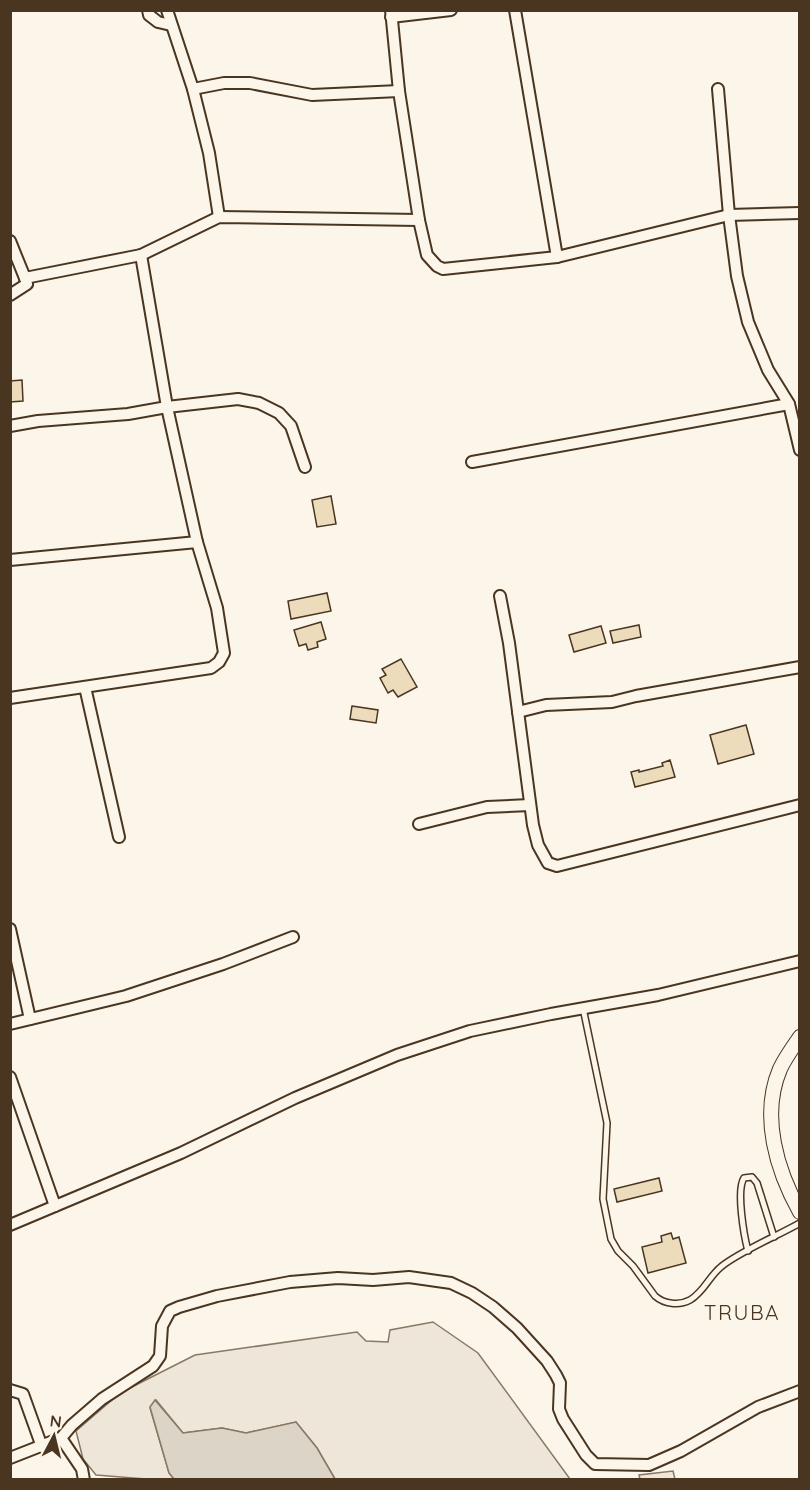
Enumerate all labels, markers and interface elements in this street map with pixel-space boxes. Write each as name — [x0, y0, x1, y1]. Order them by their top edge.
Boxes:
district label: TRUBA — [704, 1299, 780, 1325]
north arrow — [24, 1406, 84, 1466]
text: N — [49, 1410, 63, 1432]

